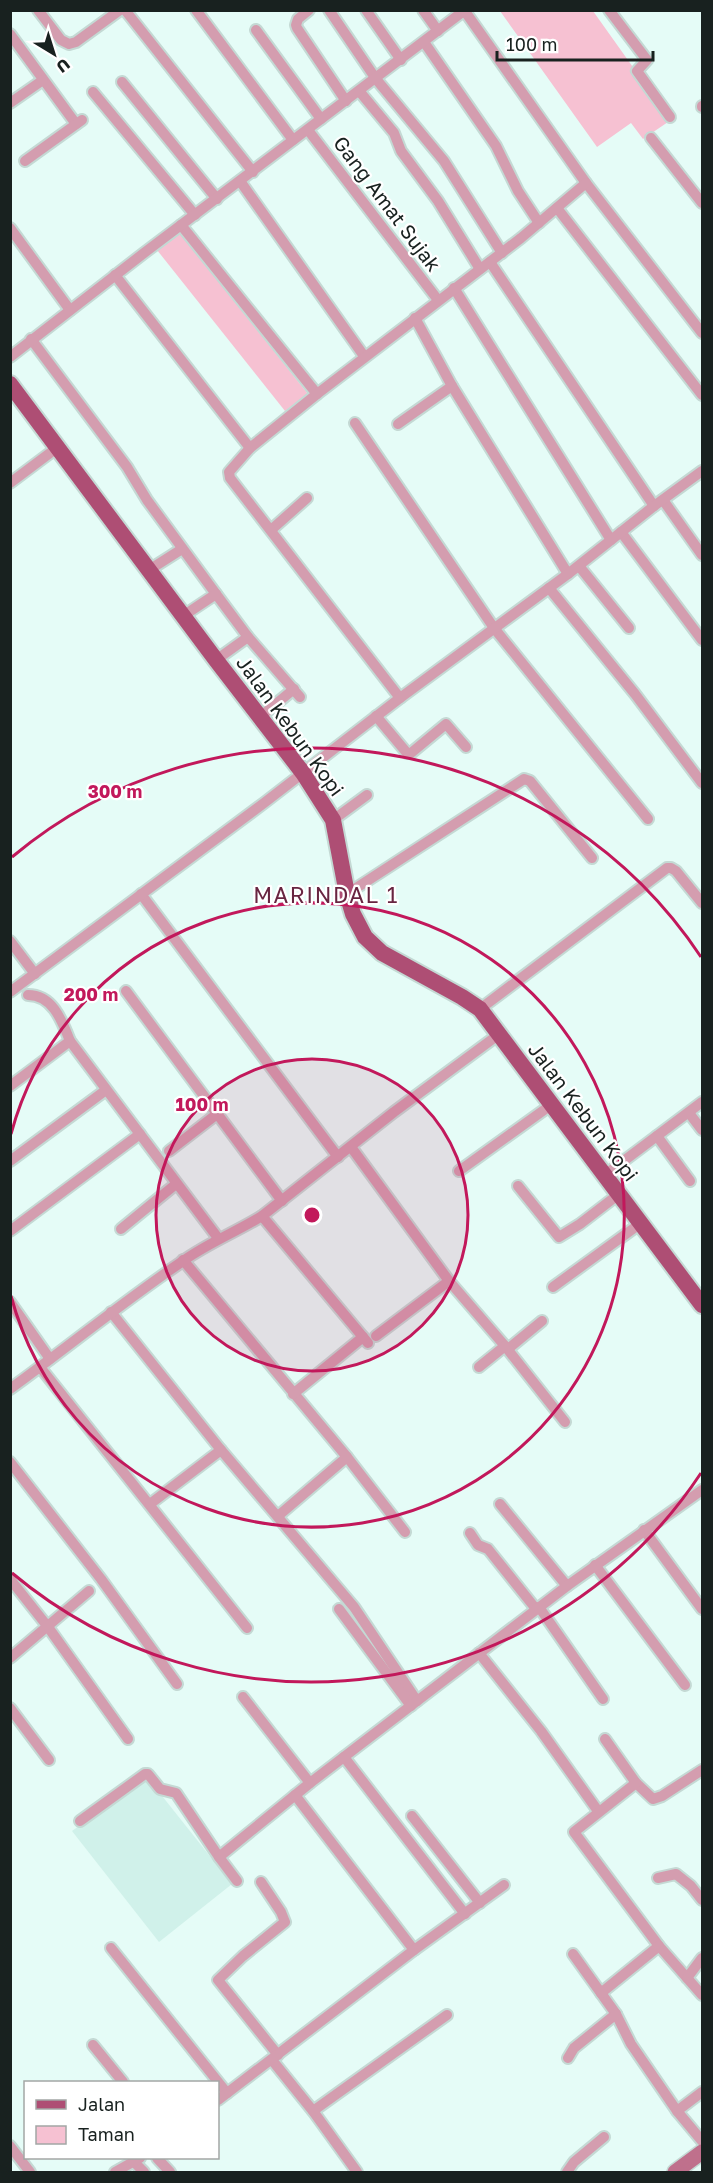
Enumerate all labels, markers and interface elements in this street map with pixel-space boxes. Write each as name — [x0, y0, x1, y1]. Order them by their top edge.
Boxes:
north arrow — [24, 24, 84, 84]
scale bar — [497, 24, 653, 62]
text: 100 m — [506, 33, 557, 55]
text: U — [52, 54, 74, 77]
street label: Gang Amat Sujak — [329, 131, 446, 276]
street label: Jalan Kebun Kopi — [232, 651, 350, 800]
text: 300 m — [88, 780, 142, 802]
district label: MARINDAL 1 — [253, 881, 399, 908]
text: 200 m — [64, 983, 118, 1005]
street label: Jalan Kebun Kopi — [524, 1037, 644, 1185]
text: 100 m — [176, 1093, 228, 1115]
centre of rings — [302, 1205, 322, 1225]
legend — [24, 2081, 219, 2159]
text: Jalan — [78, 2093, 125, 2115]
text: Taman — [78, 2123, 135, 2145]

